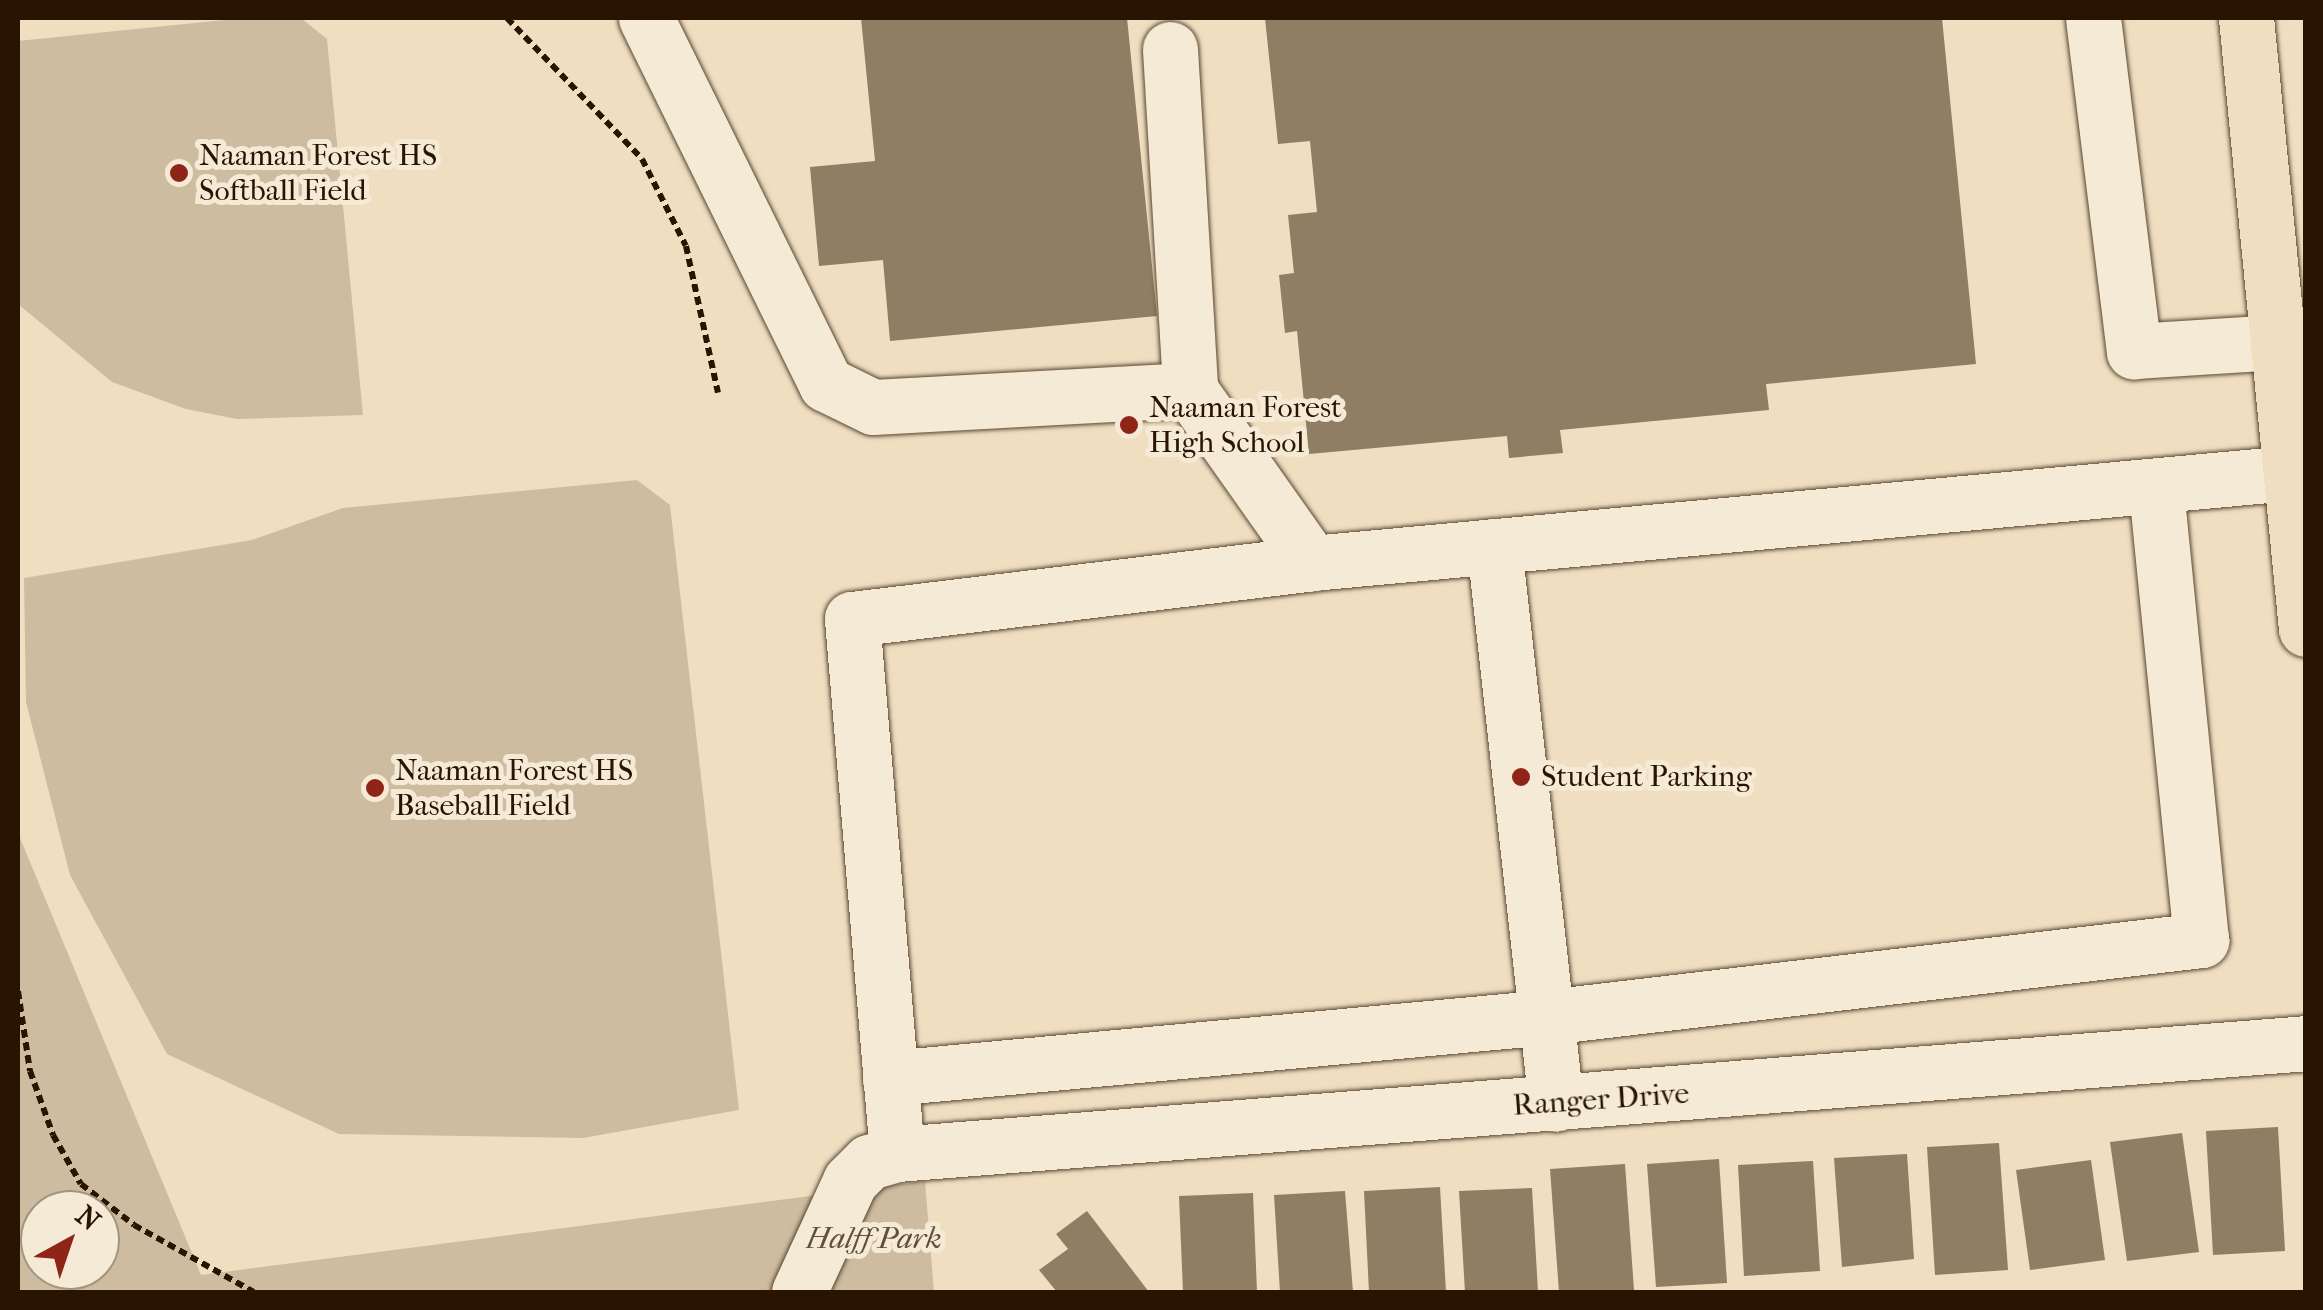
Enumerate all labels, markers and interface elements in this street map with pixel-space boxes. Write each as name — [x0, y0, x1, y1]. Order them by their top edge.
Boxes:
place label: Naaman Forest HS Softball Field — [199, 138, 437, 208]
marker: Naaman Forest HS Softball Field — [168, 162, 190, 184]
place label: Naaman Forest High School — [1149, 390, 1342, 460]
marker: Naaman Forest High School — [1118, 414, 1140, 436]
place label: Naaman Forest HS Baseball Field — [395, 753, 633, 824]
place label: Student Parking — [1541, 759, 1752, 795]
marker: Student Parking — [1510, 766, 1532, 788]
marker: Naaman Forest HS Baseball Field — [364, 777, 386, 799]
street label: Ranger Drive — [1512, 1076, 1690, 1124]
north arrow — [20, 1190, 120, 1290]
text: N — [70, 1199, 107, 1238]
park label: Halff Park — [806, 1221, 942, 1257]

